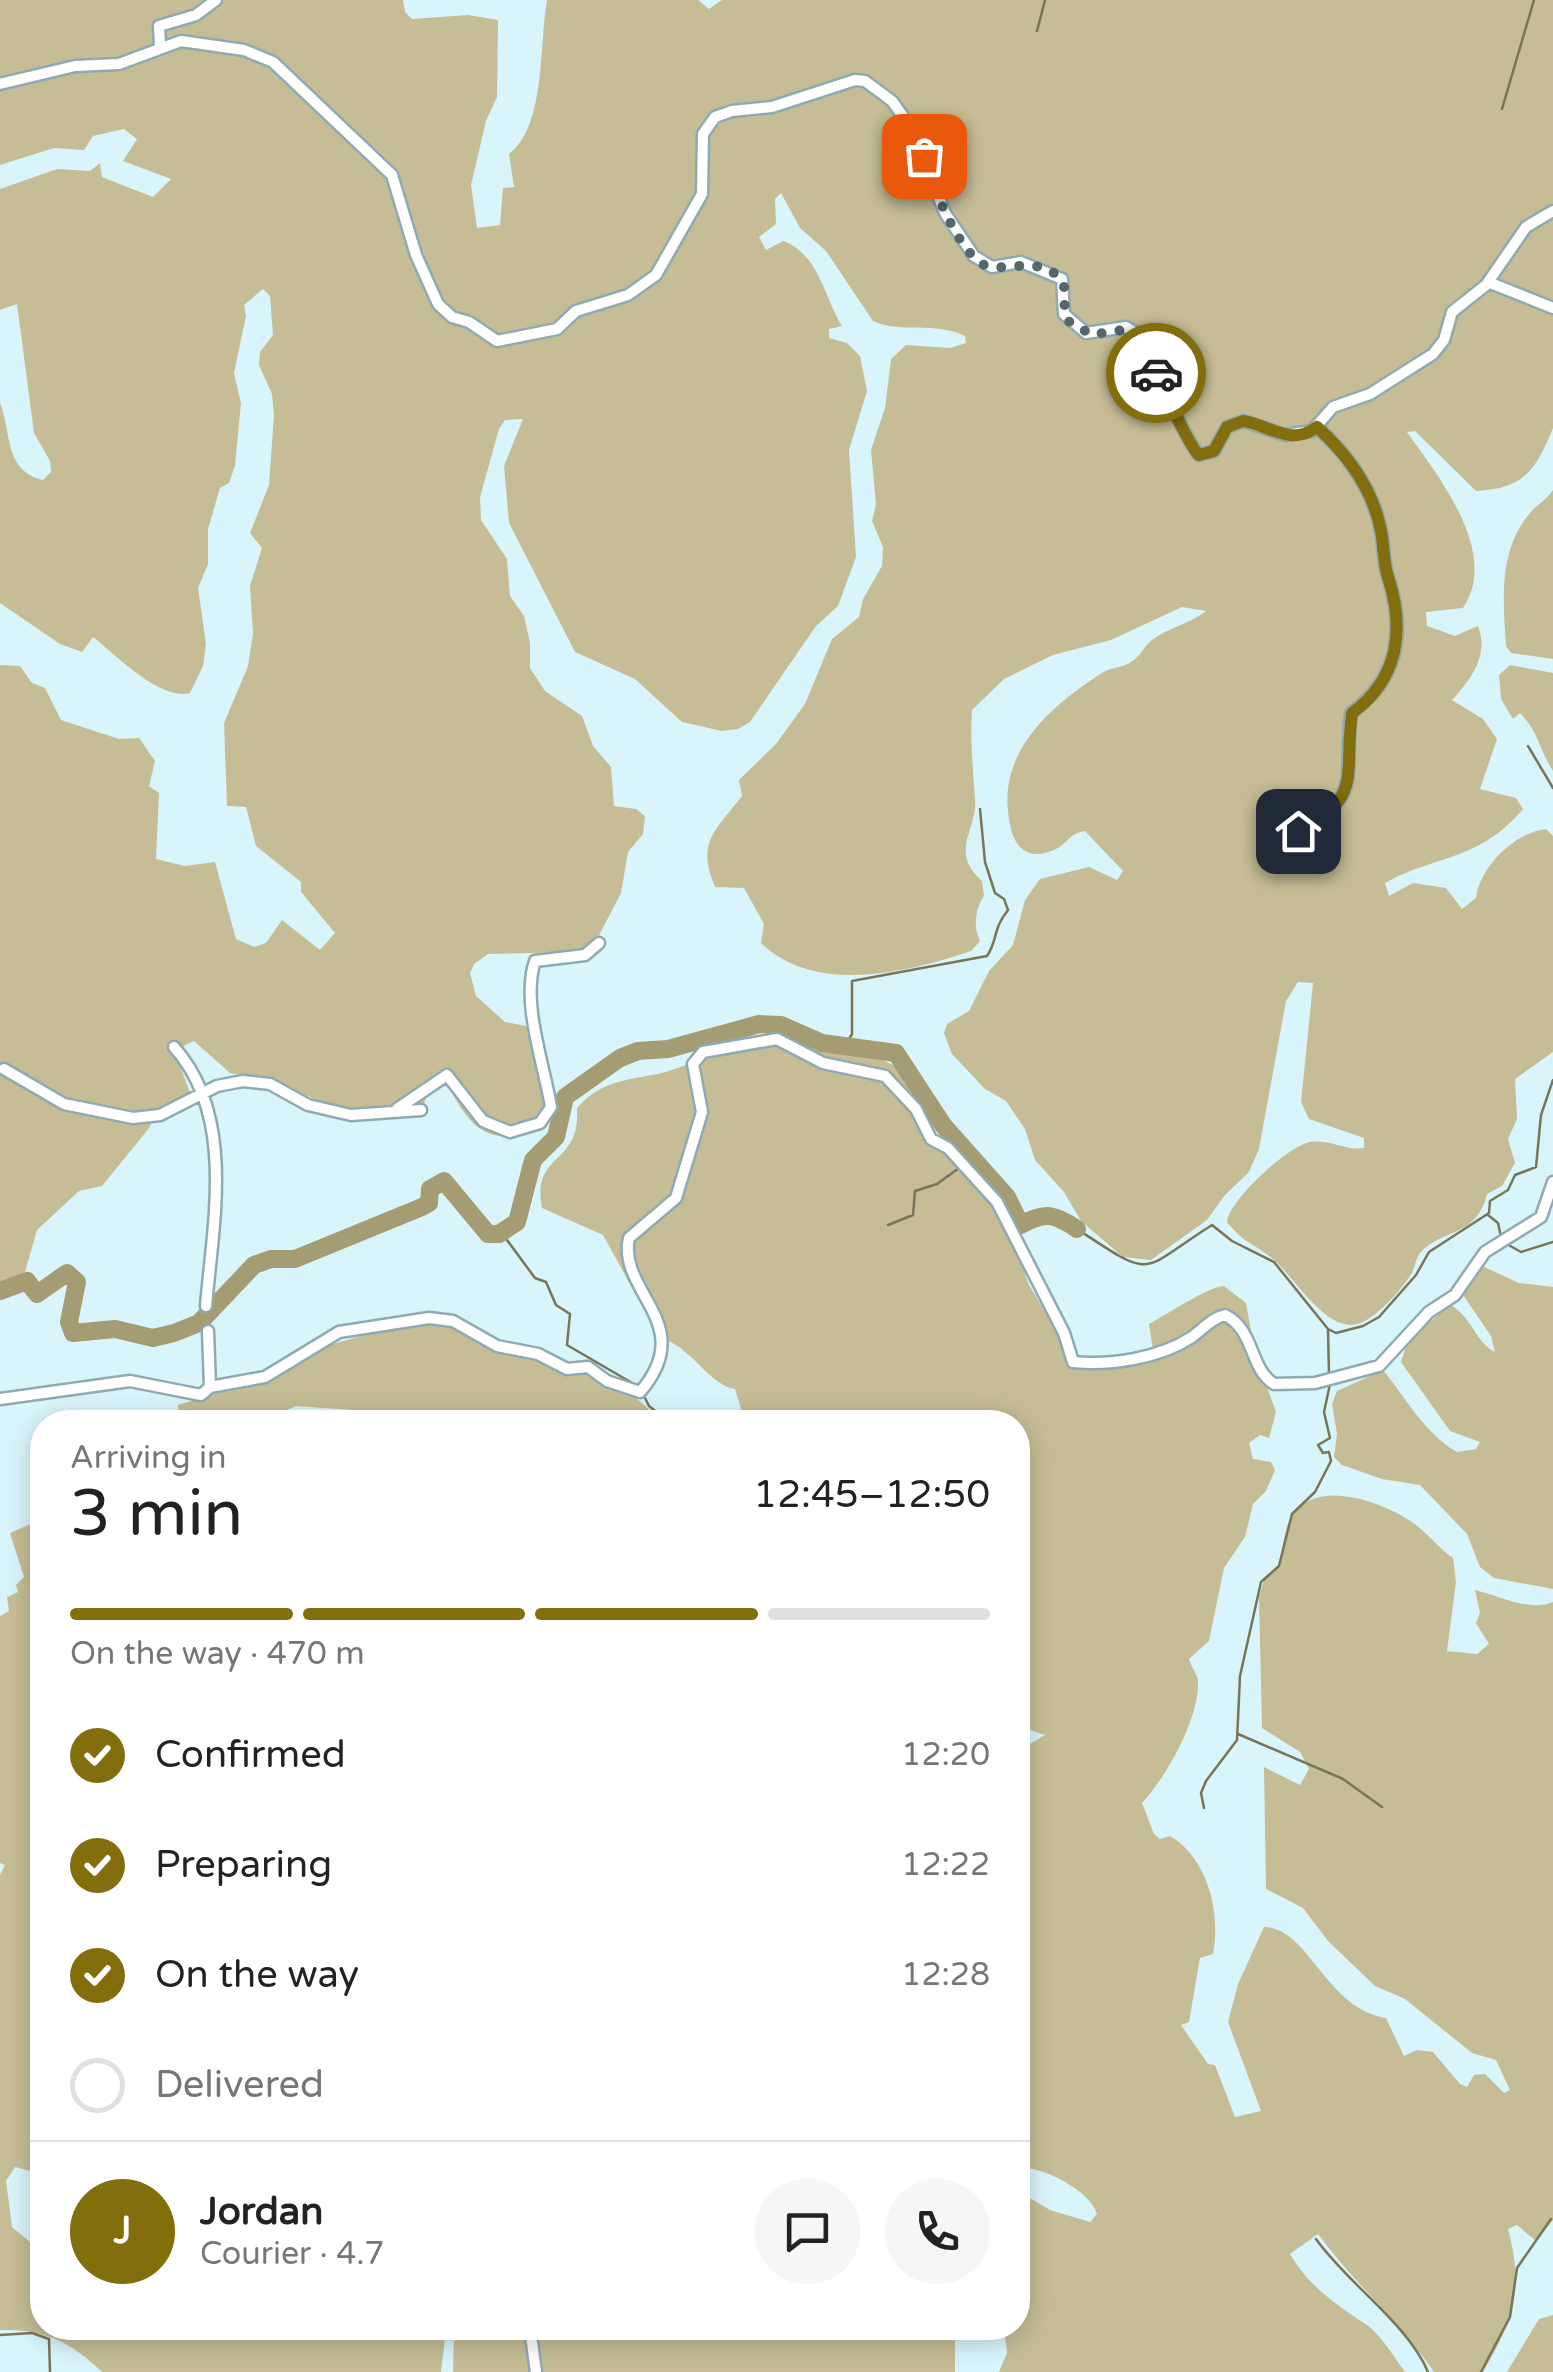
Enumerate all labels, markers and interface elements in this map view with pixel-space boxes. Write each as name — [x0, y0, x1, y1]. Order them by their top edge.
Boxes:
pin — [882, 114, 967, 199]
icon: bag — [897, 129, 952, 184]
courier — [1106, 323, 1206, 423]
icon: car — [1129, 346, 1184, 401]
pin — [1256, 789, 1341, 874]
icon: home — [1271, 804, 1326, 859]
text: Arriving in — [70, 1439, 227, 1477]
text: 12:45–12:50 — [753, 1472, 990, 1518]
text: 3 min — [70, 1475, 243, 1554]
text: On the way · 470 m — [70, 1635, 365, 1673]
icon: check — [70, 1728, 125, 1783]
text: Confirmed — [155, 1732, 346, 1778]
text: 12:20 — [901, 1736, 990, 1774]
icon: check — [70, 1838, 125, 1893]
text: Preparing — [155, 1842, 332, 1888]
text: 12:22 — [901, 1846, 990, 1884]
icon: check — [70, 1948, 125, 2003]
text: On the way — [155, 1952, 359, 1998]
text: 12:28 — [901, 1956, 990, 1994]
text: Delivered — [155, 2062, 324, 2108]
button: chat — [755, 2179, 860, 2284]
button: phone — [885, 2179, 990, 2284]
text: Jordan — [200, 2189, 323, 2235]
text: J — [114, 2208, 131, 2254]
text: Courier · 4.7 — [200, 2235, 384, 2273]

